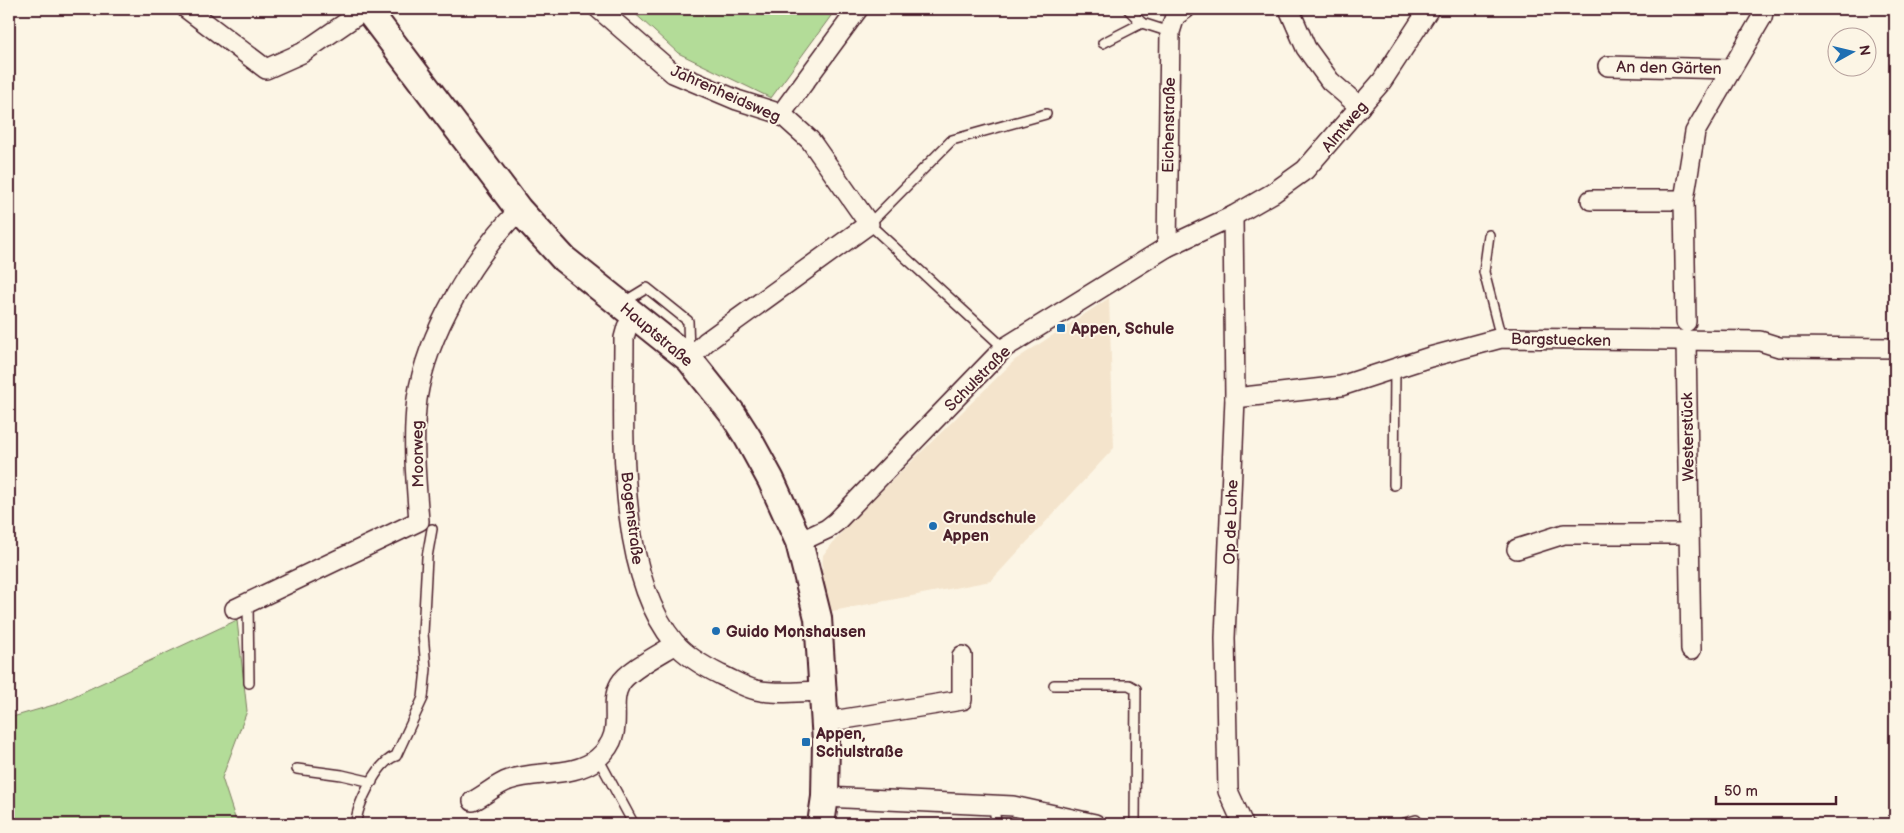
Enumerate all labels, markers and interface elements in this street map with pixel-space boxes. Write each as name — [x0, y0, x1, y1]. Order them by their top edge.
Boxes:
north arrow — [1826, 28, 1876, 78]
text: N — [1855, 44, 1874, 57]
street label: An den Gärten — [1616, 58, 1722, 79]
street label: Jahrenheidsweg — [667, 62, 783, 127]
street label: Eichenstraße — [1159, 76, 1180, 173]
street label: Almtweg — [1318, 98, 1372, 156]
street label: Hauptstraße — [616, 299, 697, 371]
place label: Appen, Schule — [1070, 320, 1174, 339]
marker: Appen, Schule — [1055, 322, 1067, 334]
street label: Bargstuecken — [1511, 330, 1611, 351]
street label: Schulstraße — [941, 342, 1015, 416]
street label: Westerstück — [1678, 392, 1699, 482]
street label: Moorweg — [408, 420, 429, 488]
street label: Bogenstraße — [616, 471, 647, 566]
street label: Op de Lohe — [1221, 479, 1242, 565]
place label: Grundschule Appen — [942, 509, 1036, 546]
marker: Grundschule Appen — [927, 520, 939, 532]
place label: Guido Monshausen — [726, 623, 866, 642]
marker: Guido Monshausen — [710, 625, 722, 637]
place label: Appen, Schulstraße — [815, 725, 903, 762]
marker: Appen, Schulstraße — [800, 736, 812, 748]
scale bar — [1716, 773, 1836, 805]
text: 50 m — [1724, 782, 1758, 801]

